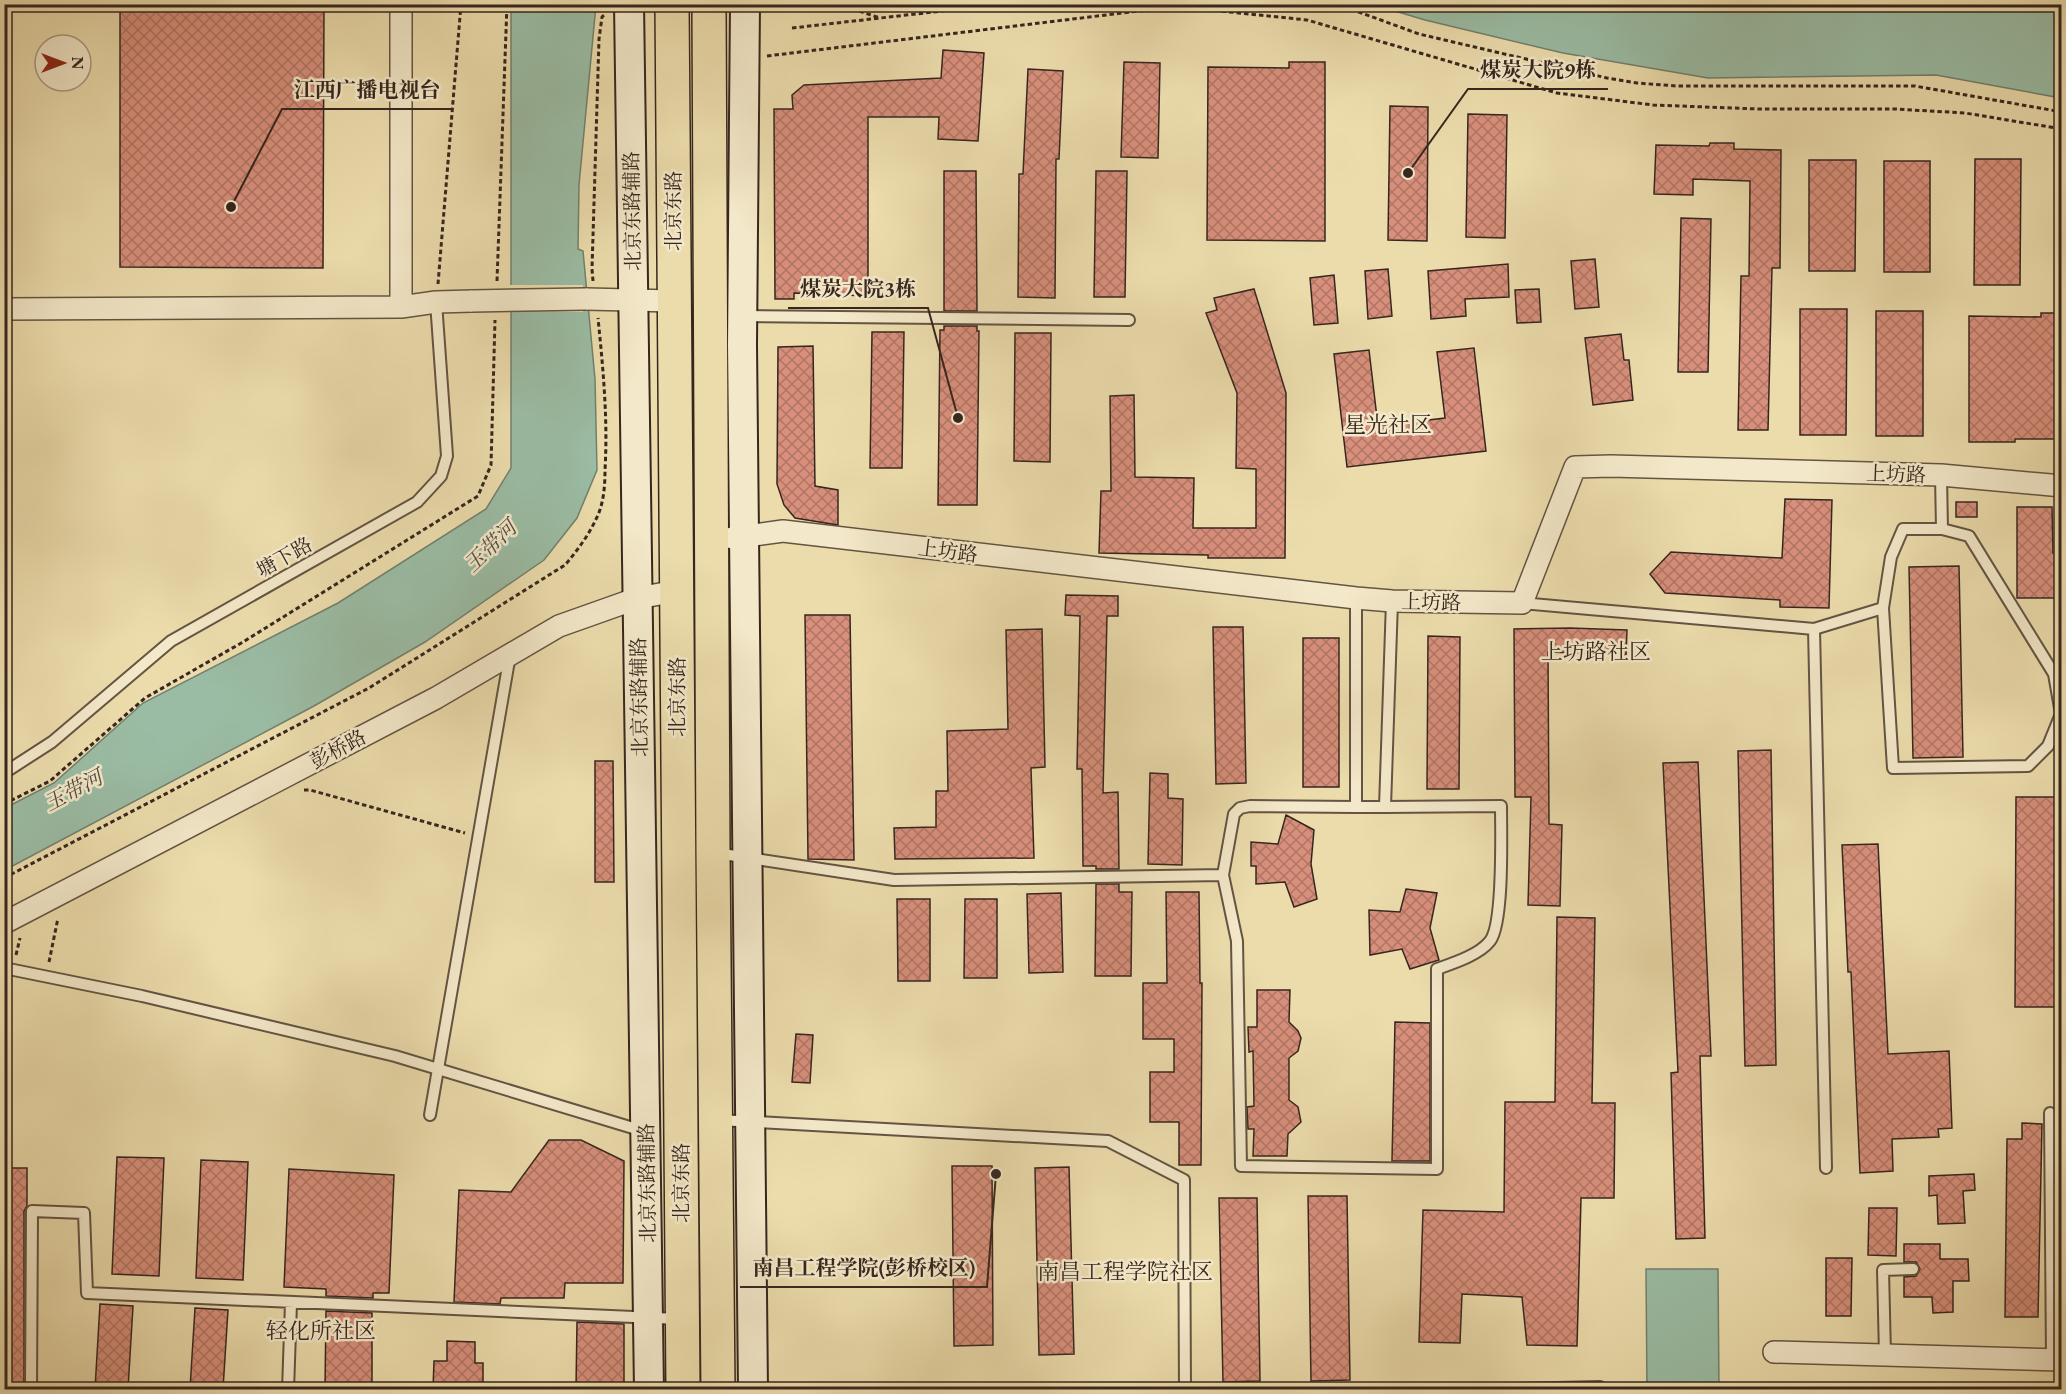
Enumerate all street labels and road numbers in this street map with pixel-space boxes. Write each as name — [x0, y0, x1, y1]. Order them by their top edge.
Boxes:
street label: 北京东路辅路 — [618, 151, 646, 271]
street label: 北京东路 — [660, 171, 686, 251]
street label: 上坊路 — [1866, 460, 1926, 488]
street label: 塘下路 — [251, 531, 317, 583]
street label: 上坊路 — [917, 534, 979, 568]
street label: 上坊路 — [1401, 588, 1461, 616]
street label: 北京东路辅路 — [625, 637, 653, 757]
street label: 北京东路 — [664, 657, 690, 737]
street label: 彭桥路 — [305, 723, 371, 775]
street label: 北京东路辅路 — [633, 1123, 661, 1243]
street label: 北京东路 — [668, 1143, 694, 1223]

